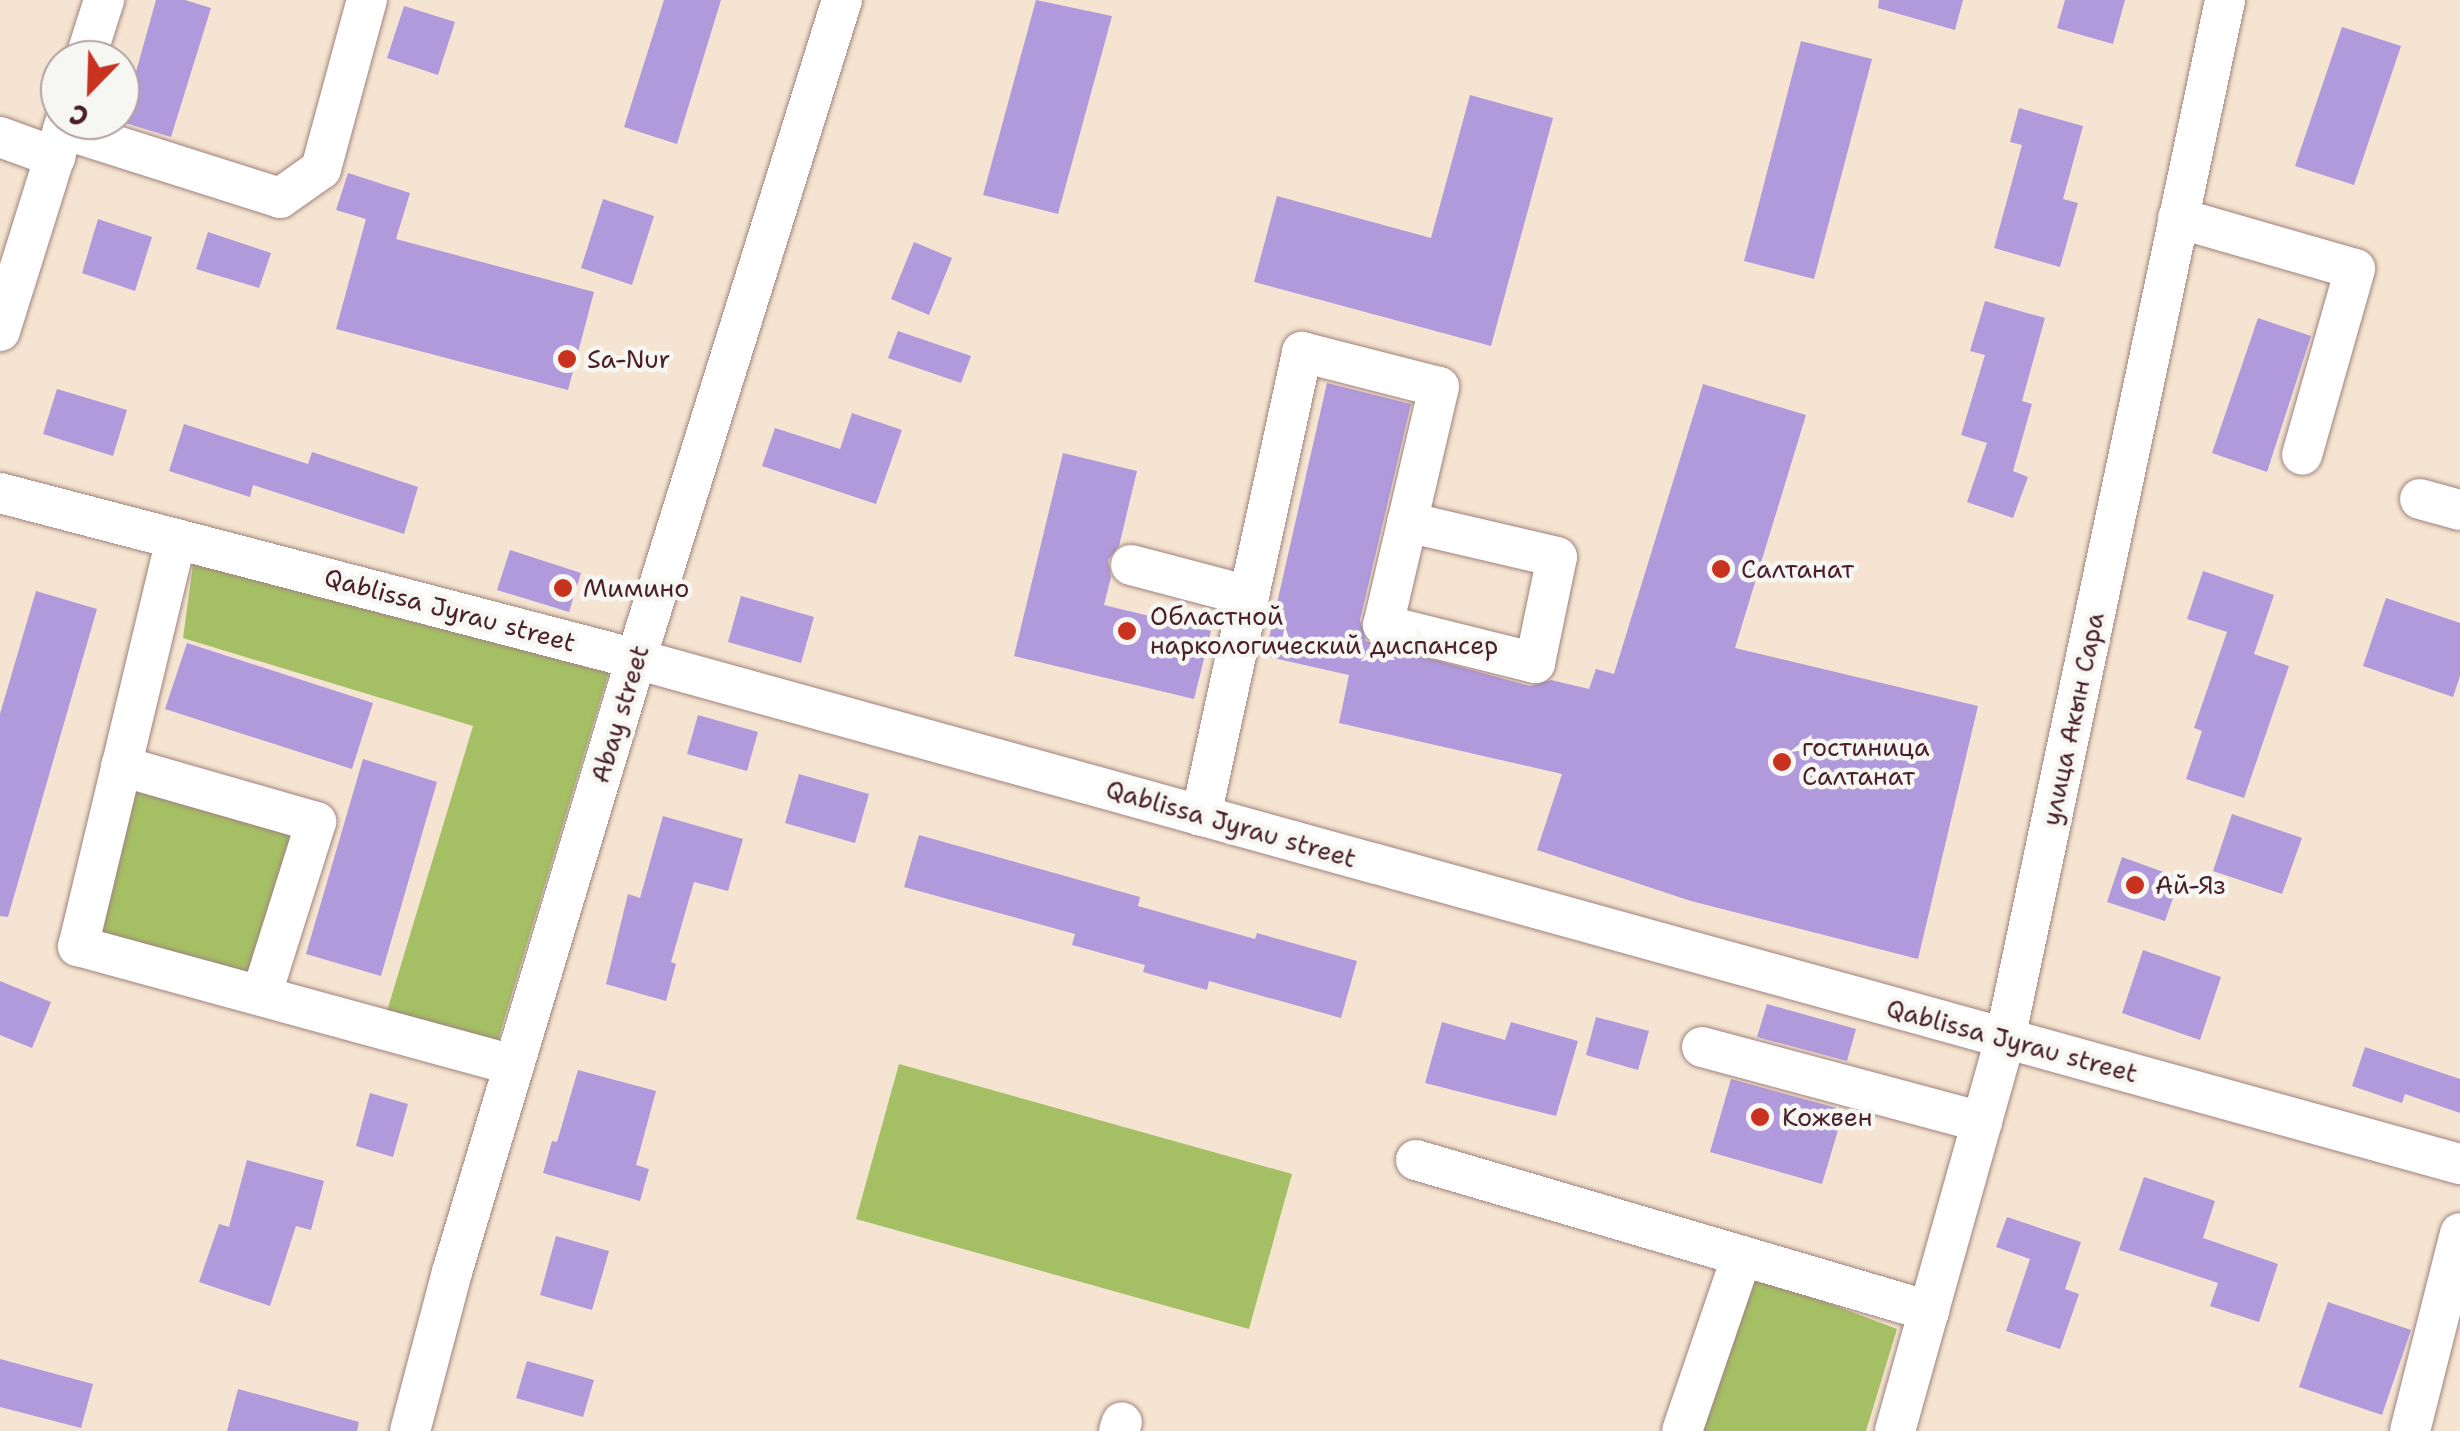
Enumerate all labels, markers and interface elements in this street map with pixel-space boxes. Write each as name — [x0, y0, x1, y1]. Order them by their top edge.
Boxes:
north arrow — [40, 40, 140, 140]
text: С — [64, 95, 94, 137]
place label: Sa-Nur — [587, 344, 670, 374]
marker: Sa-Nur — [556, 348, 578, 370]
place label: Салтанат — [1741, 554, 1854, 584]
marker: Салтанат — [1710, 558, 1732, 580]
street label: Qablissa Jyrau street — [321, 562, 579, 658]
place label: Мимино — [583, 573, 689, 603]
marker: Мимино — [552, 577, 574, 599]
place label: Областной наркологический диспансер — [1150, 602, 1498, 661]
street label: улица Акын Сара — [2036, 610, 2110, 828]
marker: Областной наркологический диспансер — [1114, 618, 1140, 644]
street label: Abay street — [585, 641, 655, 787]
place label: гостиница Салтанат — [1802, 733, 1929, 792]
marker: гостиница Салтанат — [1771, 751, 1793, 773]
street label: Qablissa Jyrau street — [1103, 774, 1359, 874]
place label: Ай-Яз — [2155, 870, 2226, 900]
marker: Ай-Яз — [2124, 874, 2146, 896]
street label: Qablissa Jyrau street — [1883, 993, 2141, 1089]
place label: Кожвен — [1782, 1102, 1873, 1132]
marker: Кожвен — [1747, 1104, 1773, 1130]

